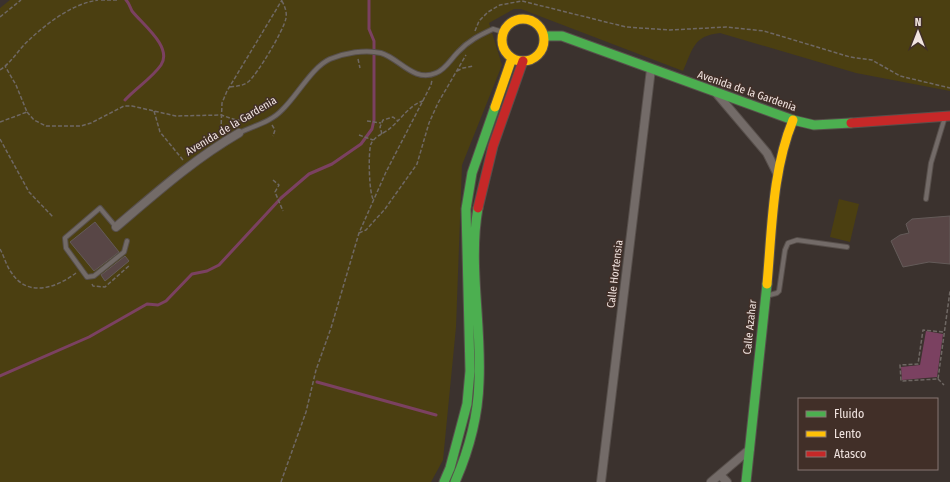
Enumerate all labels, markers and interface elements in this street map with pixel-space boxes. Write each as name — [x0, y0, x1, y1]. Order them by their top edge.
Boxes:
north arrow — [898, 12, 938, 52]
text: N — [915, 16, 921, 29]
street label: Avenida de la Gardenia — [696, 68, 798, 114]
street label: Avenida de la Gardenia — [183, 94, 279, 158]
street label: Calle Hortensia — [604, 239, 626, 309]
street label: Calle Azahar — [741, 299, 759, 355]
legend — [798, 398, 938, 470]
text: Fluido — [834, 407, 864, 421]
text: Lento — [834, 427, 861, 441]
text: Atasco — [834, 447, 866, 461]

